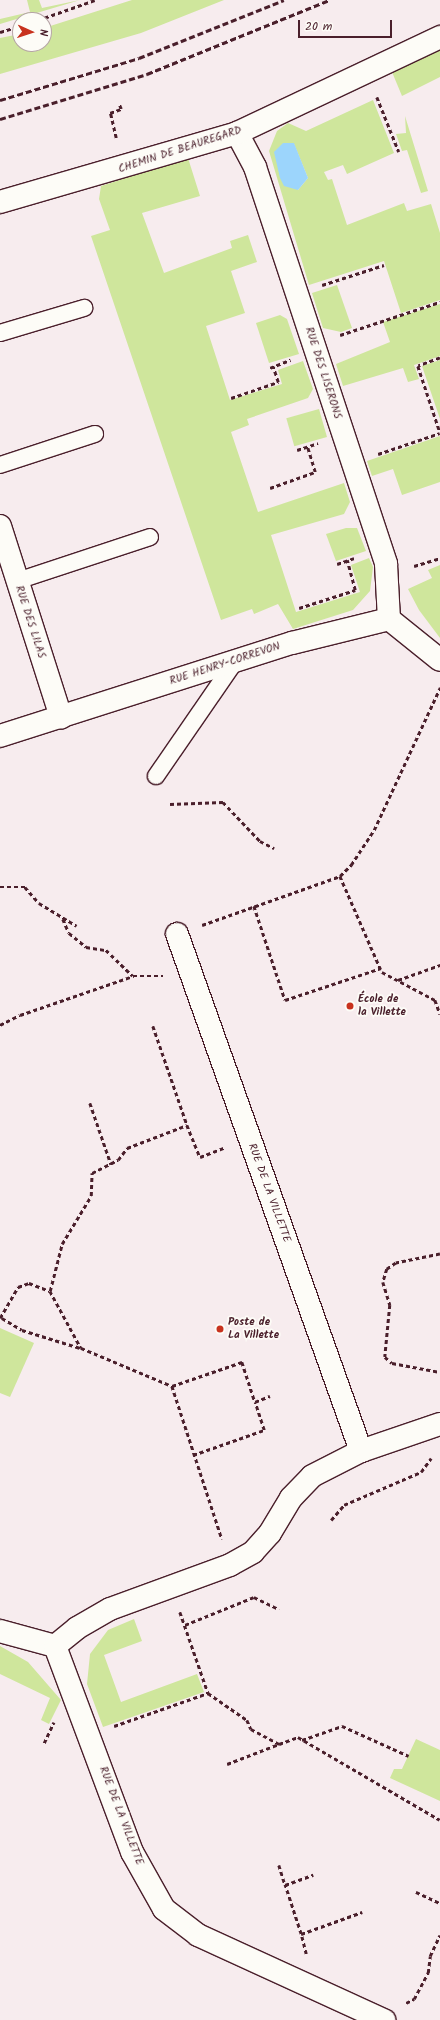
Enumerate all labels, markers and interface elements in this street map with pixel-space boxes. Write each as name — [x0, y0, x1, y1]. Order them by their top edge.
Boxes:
north arrow — [12, 12, 52, 52]
scale bar — [300, 12, 394, 38]
text: 20 m — [305, 17, 332, 36]
text: N — [34, 29, 52, 37]
street label: CHEMIN DE BEAUREGARD — [117, 124, 243, 176]
street label: RUE DES LISERONS — [302, 325, 344, 421]
street label: RUE DES LILAS — [12, 584, 48, 660]
street label: RUE HENRY-CORREVON — [168, 640, 282, 688]
place label: École de la Villette — [358, 993, 406, 1019]
marker: École de la Villette — [345, 1001, 355, 1011]
street label: RUE DE LA VILLETTE — [245, 1141, 293, 1245]
place label: Poste de La Villette — [228, 1316, 279, 1342]
marker: Poste de La Villette — [215, 1324, 225, 1334]
street label: RUE DE LA VILLETTE — [96, 1765, 146, 1867]

